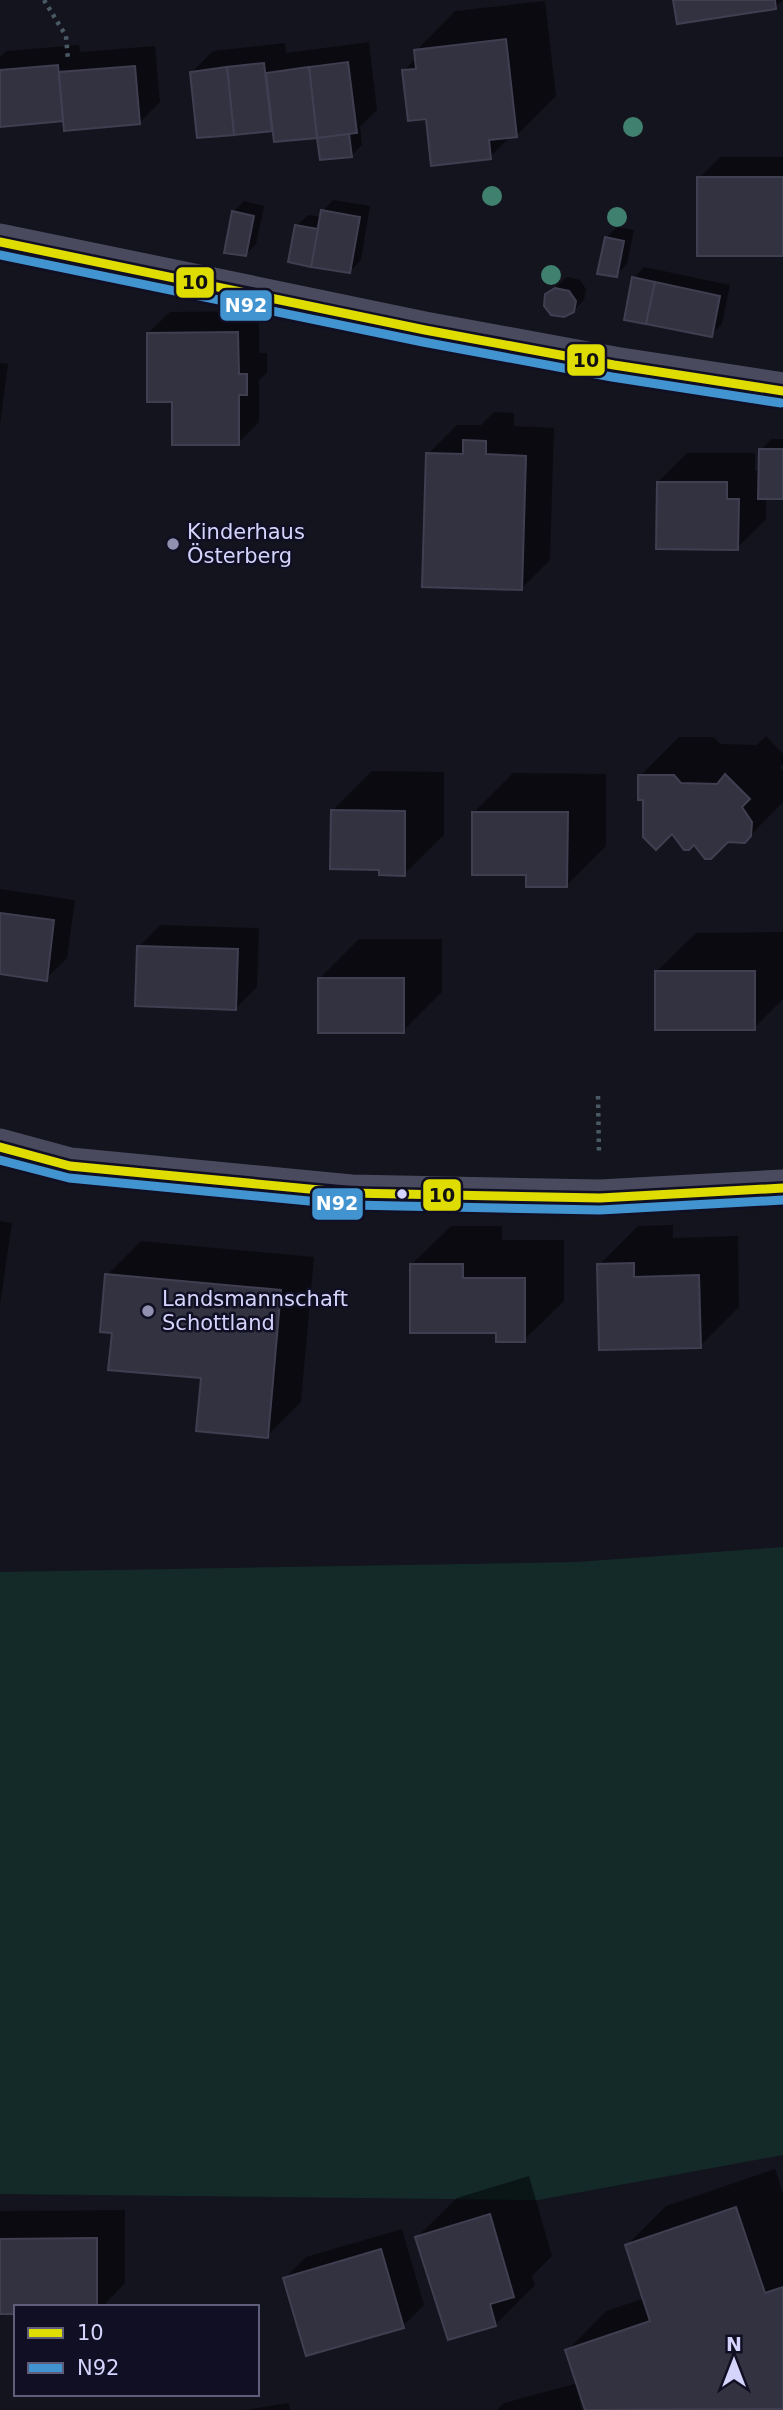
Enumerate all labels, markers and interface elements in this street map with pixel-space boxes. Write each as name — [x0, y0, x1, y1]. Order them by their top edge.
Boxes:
line badge: 10 — [175, 266, 215, 299]
text: 10 — [182, 271, 208, 293]
line badge: N92 — [219, 289, 273, 322]
text: N92 — [225, 294, 267, 316]
line badge: 10 — [566, 343, 606, 377]
text: 10 — [573, 349, 599, 371]
place label: Kinderhaus Österberg — [187, 520, 305, 568]
marker: Kinderhaus Österberg — [165, 536, 181, 552]
line badge: 10 — [422, 1178, 462, 1212]
text: 10 — [429, 1184, 455, 1206]
line badge: N92 — [311, 1187, 364, 1221]
unlabelled marker — [395, 1187, 409, 1201]
text: N92 — [316, 1192, 358, 1214]
place label: Landsmannschaft Schottland — [162, 1287, 348, 1335]
marker: Landsmannschaft Schottland — [140, 1303, 156, 1319]
legend — [14, 2305, 259, 2396]
text: 10 — [77, 2321, 104, 2345]
north arrow — [699, 2326, 769, 2396]
text: N — [726, 2333, 742, 2355]
text: N92 — [77, 2356, 119, 2380]

